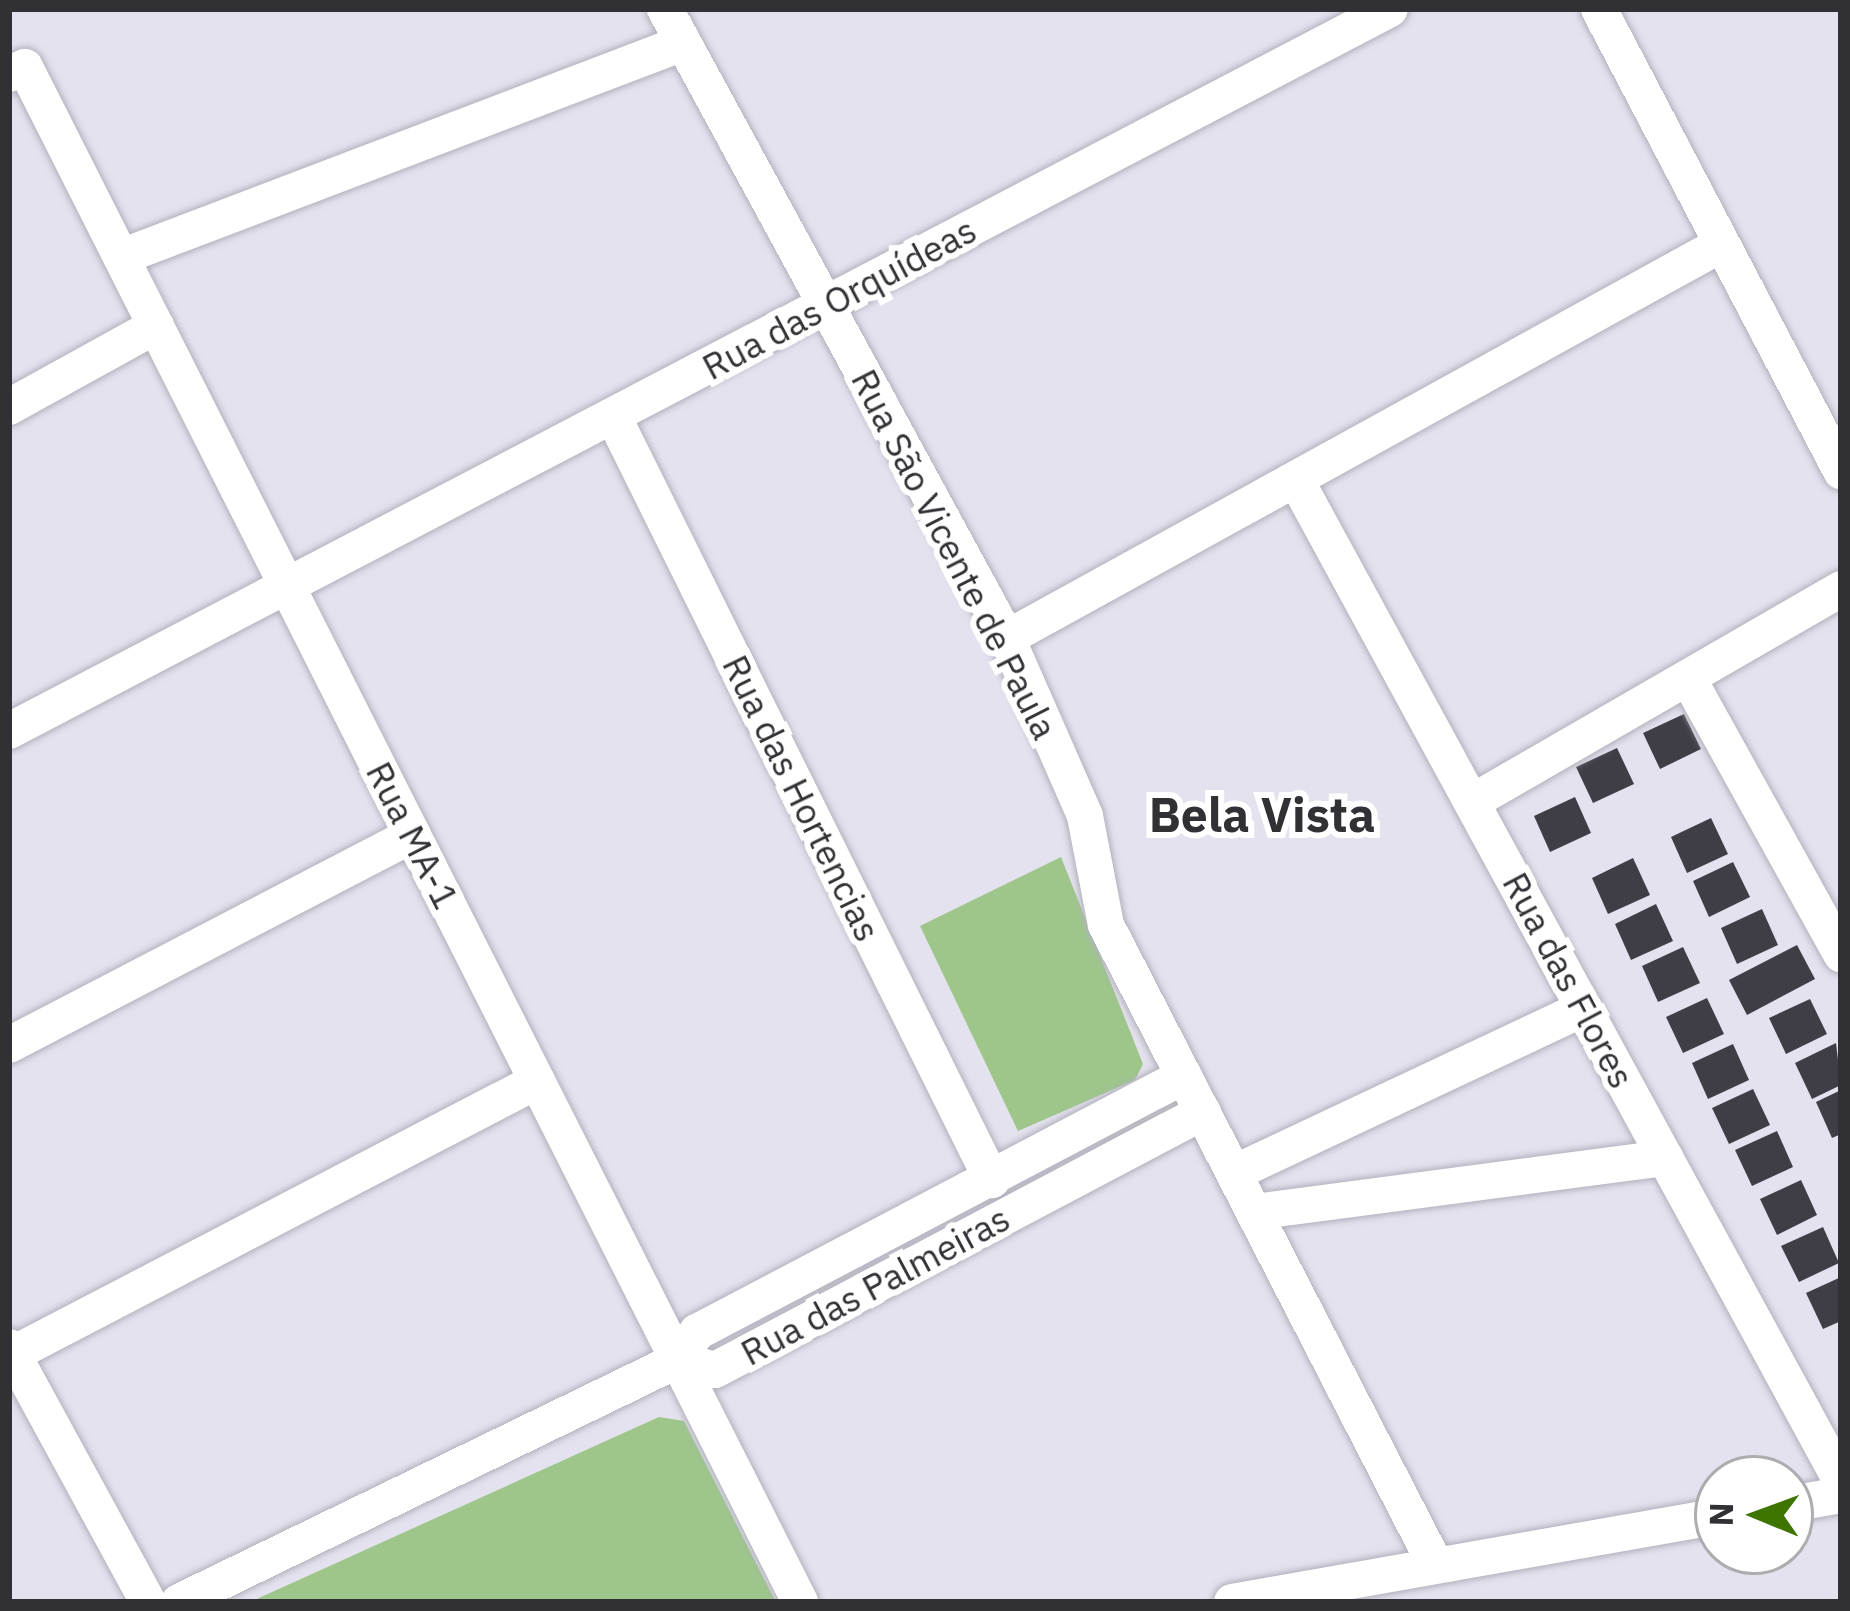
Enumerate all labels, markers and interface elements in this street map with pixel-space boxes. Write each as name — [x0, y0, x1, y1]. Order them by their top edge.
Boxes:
street label: Rua das Orquídeas — [695, 208, 983, 388]
street label: Rua São Vicente de Paula — [843, 362, 1067, 746]
street label: Rua das Hortencias — [714, 648, 890, 948]
street label: Rua MA-1 — [358, 754, 468, 916]
district label: Bela Vista — [1149, 786, 1375, 844]
street label: Rua das Flores — [1494, 865, 1644, 1095]
street label: Rua das Palmeiras — [733, 1196, 1017, 1374]
north arrow — [1694, 1455, 1814, 1575]
text: N — [1699, 1502, 1742, 1527]

